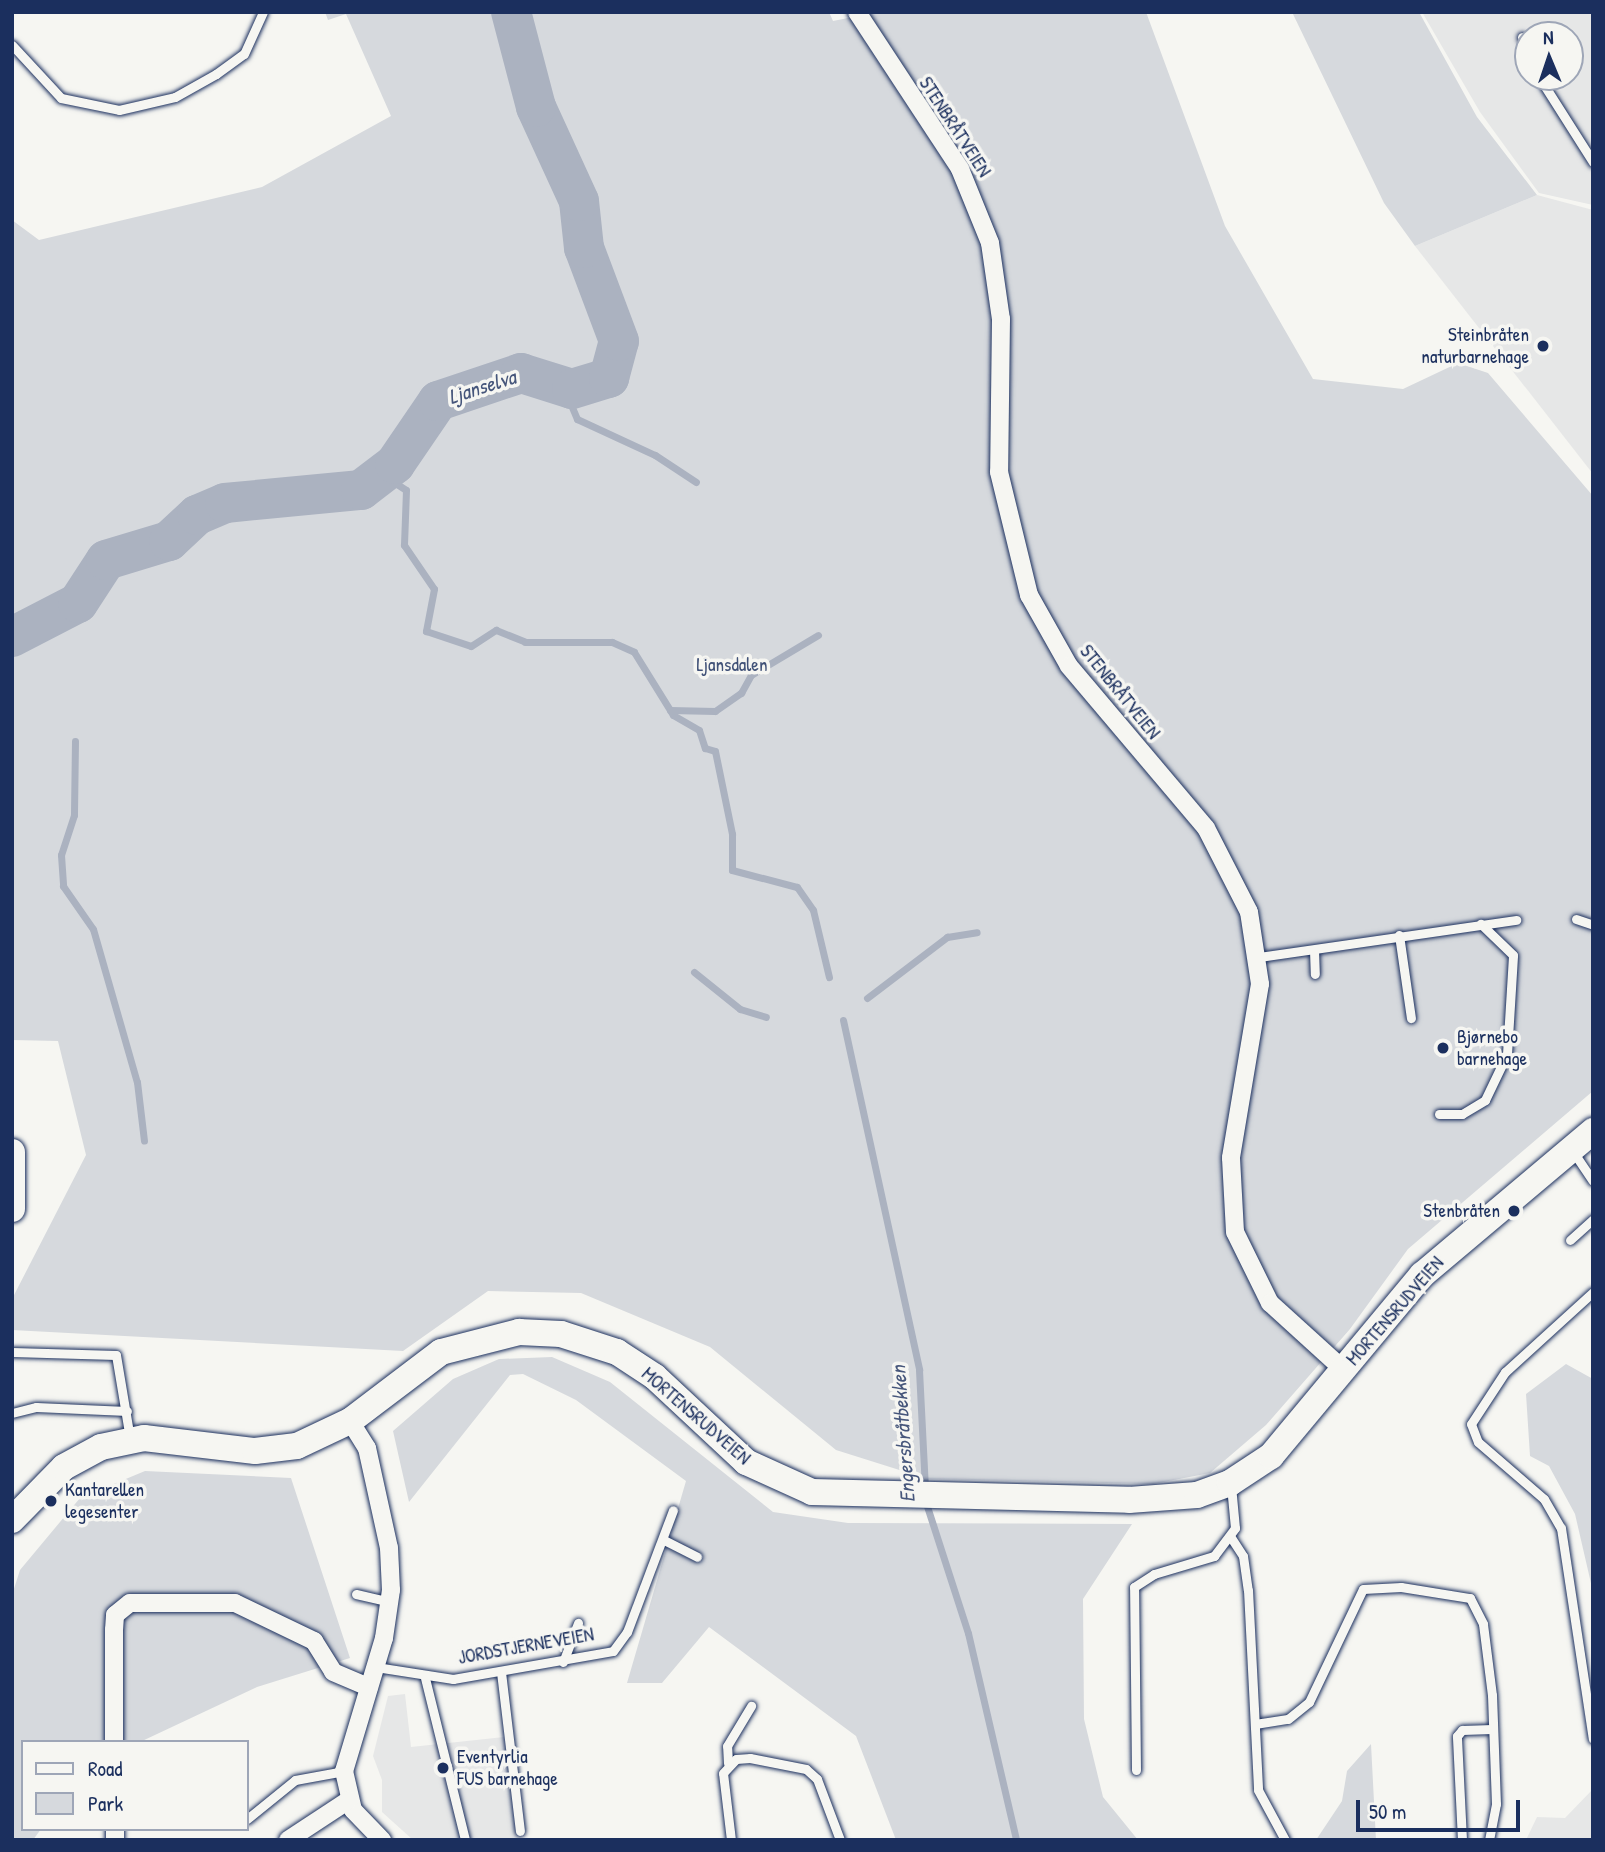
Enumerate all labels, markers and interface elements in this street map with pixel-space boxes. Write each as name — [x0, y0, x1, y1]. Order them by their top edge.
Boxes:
north arrow — [1514, 21, 1584, 91]
text: N — [1543, 24, 1554, 50]
street label: STENBRÅTVEIEN — [914, 73, 996, 181]
place label: Steinbråten naturbarnehage — [1421, 324, 1529, 368]
marker: Steinbråten naturbarnehage — [1535, 338, 1551, 354]
water label: Ljanselva — [445, 364, 519, 410]
street label: STENBRÅTVEIEN — [1075, 640, 1165, 744]
park label: Ljansdalen — [697, 654, 767, 676]
place label: Bjørnebo barnehage — [1457, 1026, 1527, 1070]
marker: Bjørnebo barnehage — [1435, 1040, 1451, 1056]
place label: Stenbråten — [1423, 1200, 1500, 1222]
marker: Stenbråten — [1506, 1203, 1522, 1219]
street label: MORTENSRUDVEIEN — [1342, 1252, 1448, 1370]
street label: MORTENSRUDVEIEN — [637, 1363, 755, 1469]
water label: Engersbråtbekken — [886, 1365, 920, 1503]
place label: Kantarellen legesenter — [65, 1479, 144, 1523]
marker: Kantarellen legesenter — [43, 1493, 59, 1509]
street label: JORDSTJERNEVEIEN — [456, 1623, 596, 1669]
legend — [21, 1740, 248, 1831]
place label: Eventyrlia FUS barnehage — [457, 1746, 558, 1790]
text: Road — [88, 1754, 122, 1783]
marker: Eventyrlia FUS barnehage — [435, 1760, 451, 1776]
scale bar — [1360, 1786, 1524, 1830]
text: Park — [88, 1789, 123, 1818]
text: 50 m — [1369, 1797, 1406, 1826]

